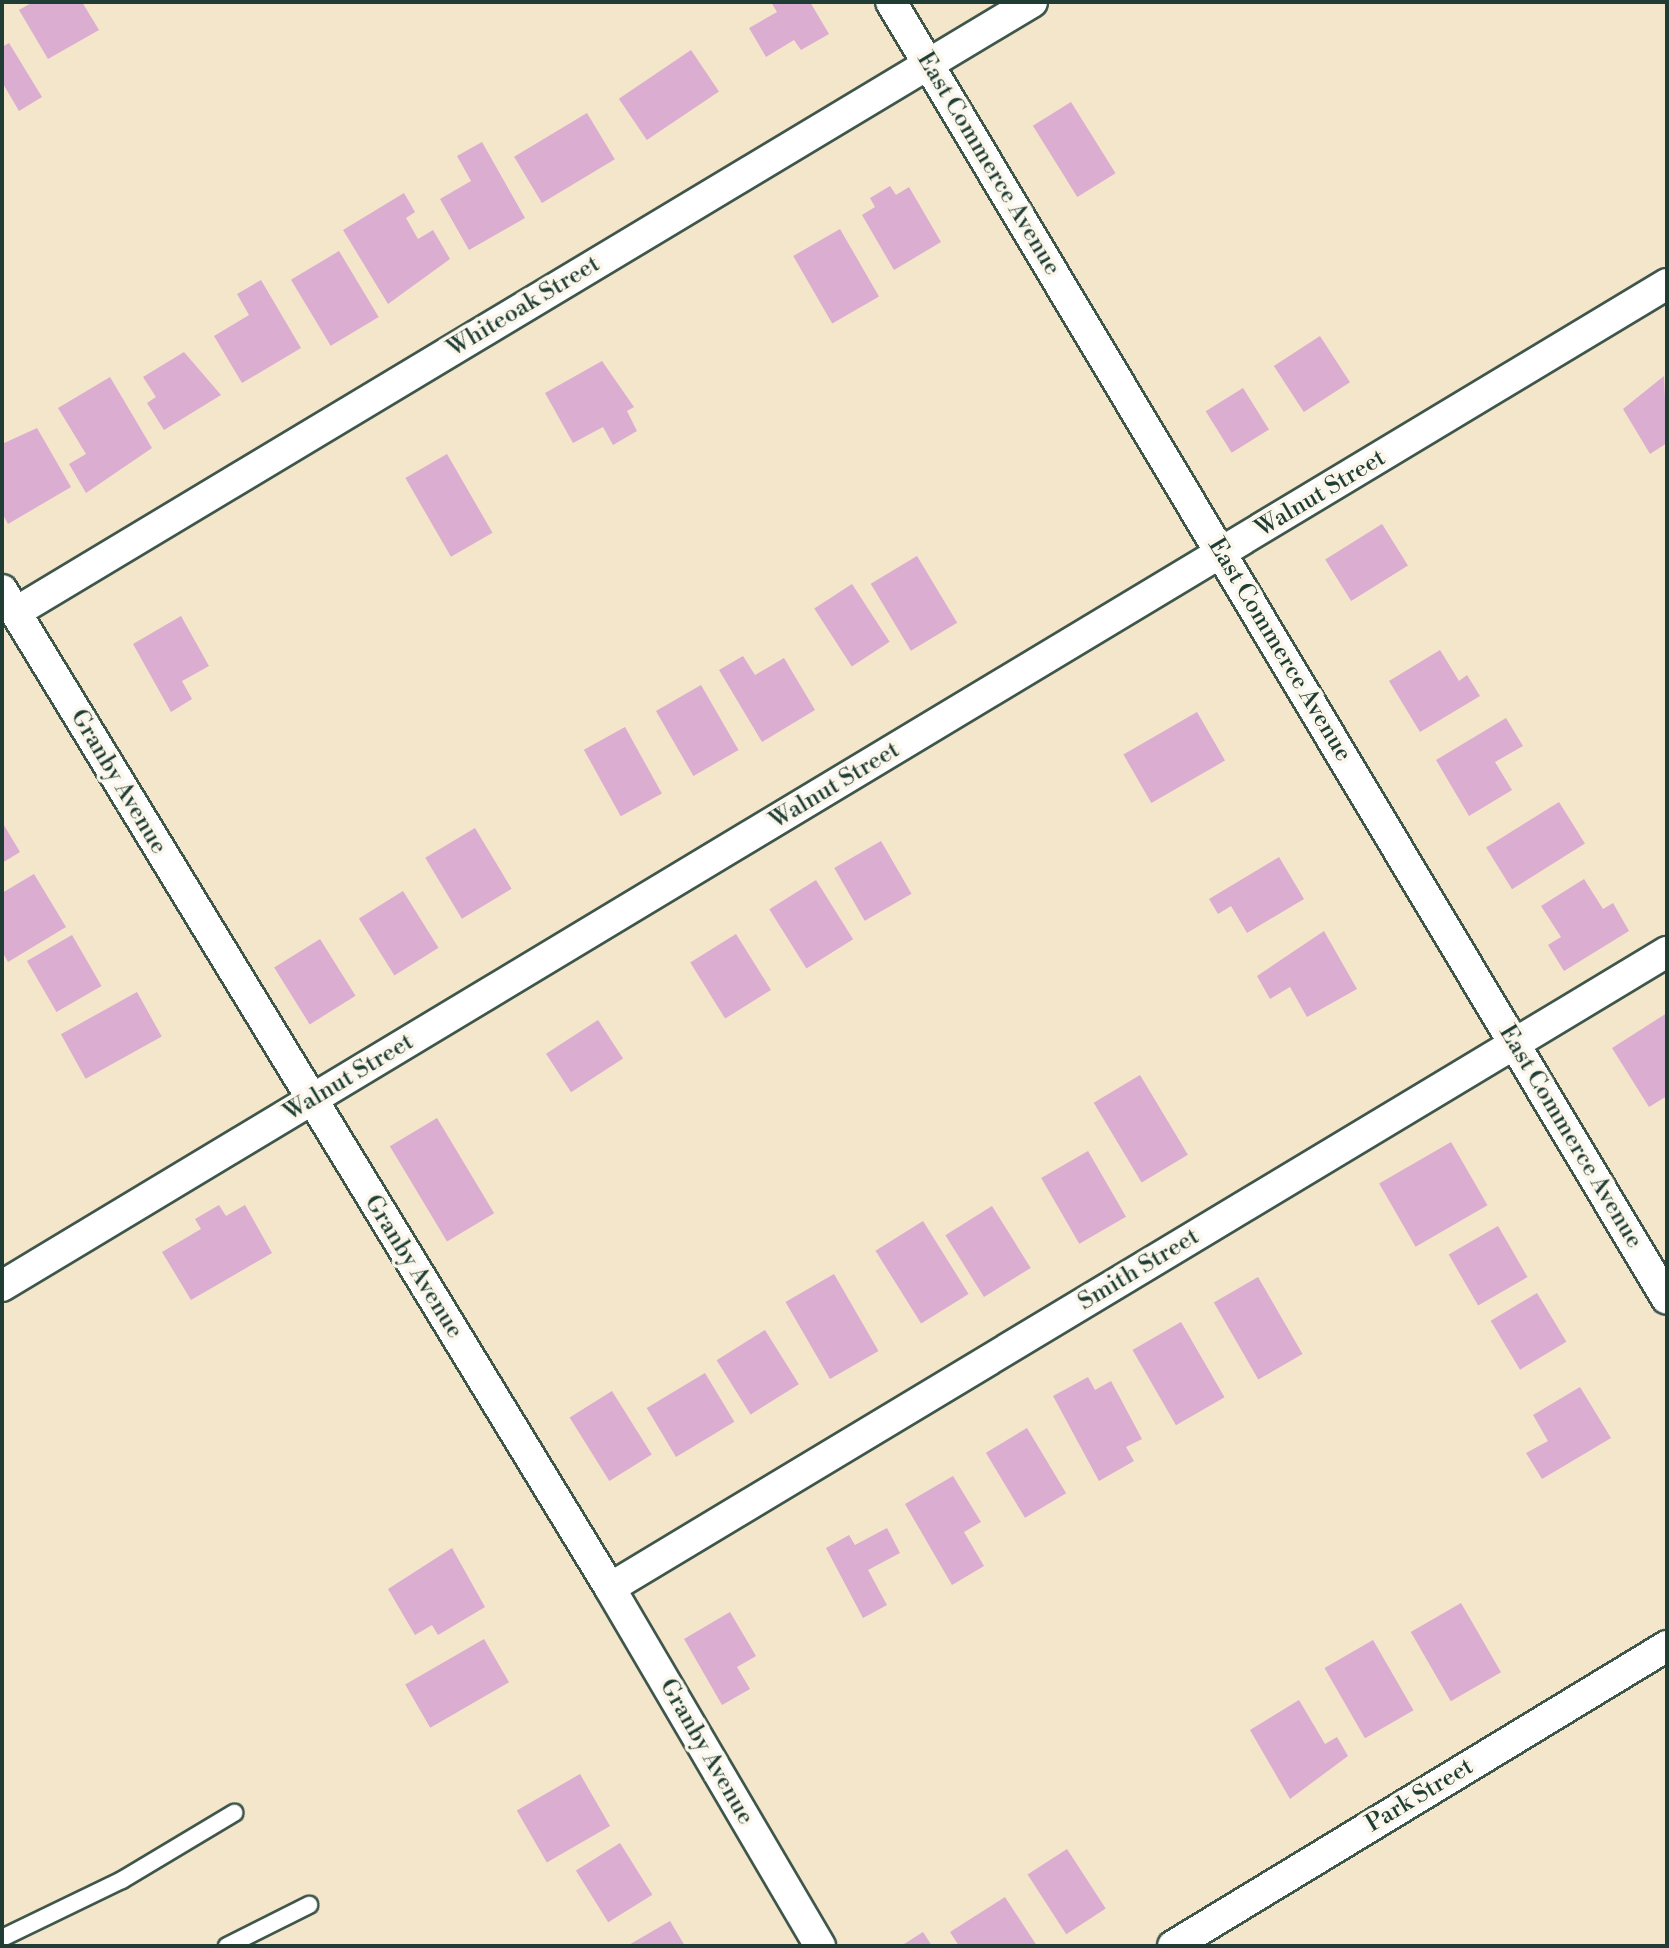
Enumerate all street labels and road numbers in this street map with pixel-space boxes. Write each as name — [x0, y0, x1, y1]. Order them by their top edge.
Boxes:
street label: East Commerce Avenue — [910, 47, 1066, 281]
street label: Whiteoak Street — [443, 250, 605, 364]
street label: Walnut Street — [1251, 444, 1391, 544]
street label: East Commerce Avenue — [1201, 533, 1357, 767]
street label: Granby Avenue — [64, 705, 172, 859]
street label: Walnut Street — [765, 736, 905, 836]
street label: East Commerce Avenue — [1492, 1020, 1648, 1254]
street label: Walnut Street — [279, 1028, 419, 1128]
street label: Granby Avenue — [357, 1190, 469, 1344]
street label: Smith Street — [1073, 1223, 1205, 1317]
street label: Granby Avenue — [653, 1674, 759, 1830]
street label: Park Street — [1361, 1753, 1479, 1839]

